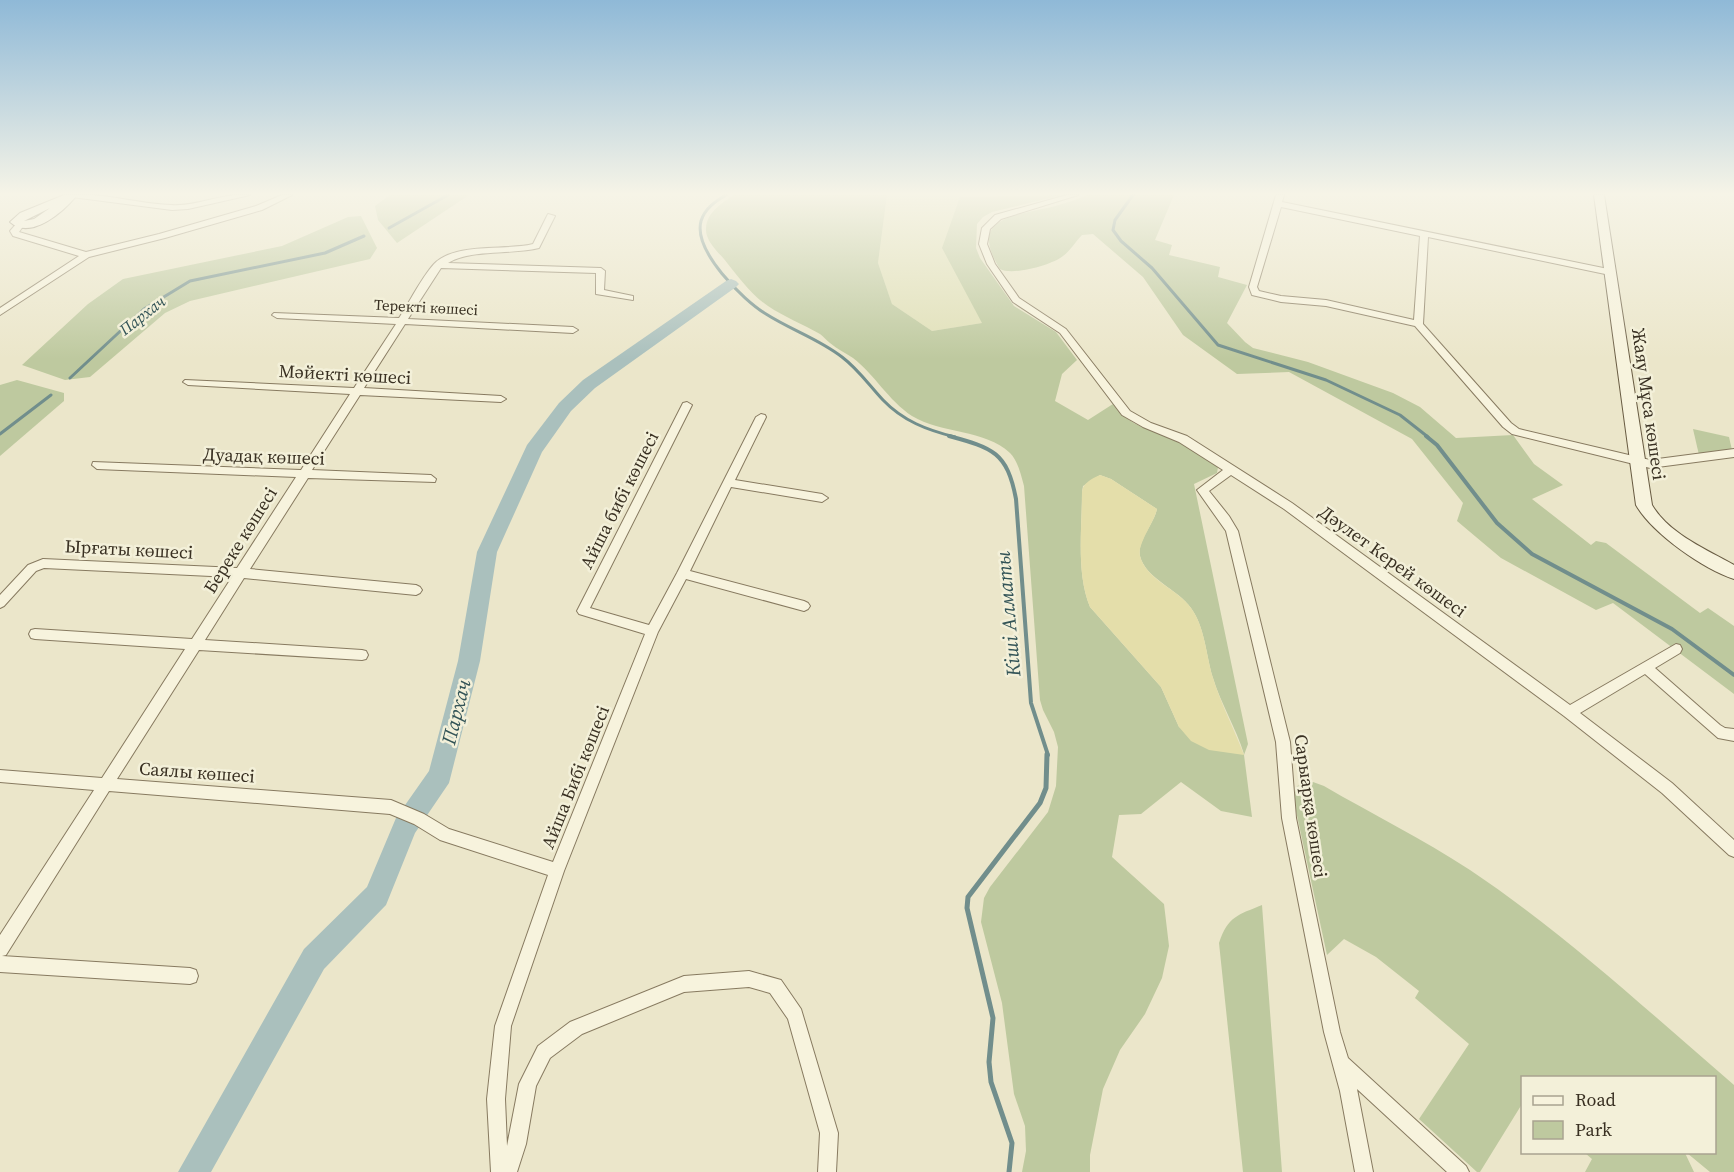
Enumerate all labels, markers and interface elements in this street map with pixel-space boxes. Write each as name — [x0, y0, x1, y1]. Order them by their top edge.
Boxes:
water label: Пархач — [114, 290, 170, 341]
street label: Теректі көшесі — [373, 294, 479, 320]
street label: Жаяу Мұса көшесі — [1626, 326, 1672, 482]
street label: Мәйекті көшесі — [278, 358, 412, 390]
street label: Айша бибі көшесі — [574, 427, 664, 573]
street label: Дуадақ көшесі — [203, 441, 325, 471]
street label: Береке көшесі — [197, 482, 283, 598]
street label: Дәулет Керей көшесі — [1314, 499, 1472, 623]
street label: Ырғаты көшесі — [64, 533, 194, 565]
water label: Кіші Алматы — [989, 550, 1028, 679]
water label: Пархач — [434, 676, 478, 748]
street label: Айша Бибі көшесі — [535, 702, 615, 852]
street label: Сарыарқа көшесі — [1289, 733, 1333, 879]
street label: Саялы көшесі — [138, 755, 256, 789]
legend — [1521, 1076, 1716, 1154]
text: Road — [1575, 1087, 1616, 1112]
text: Park — [1575, 1117, 1612, 1142]

